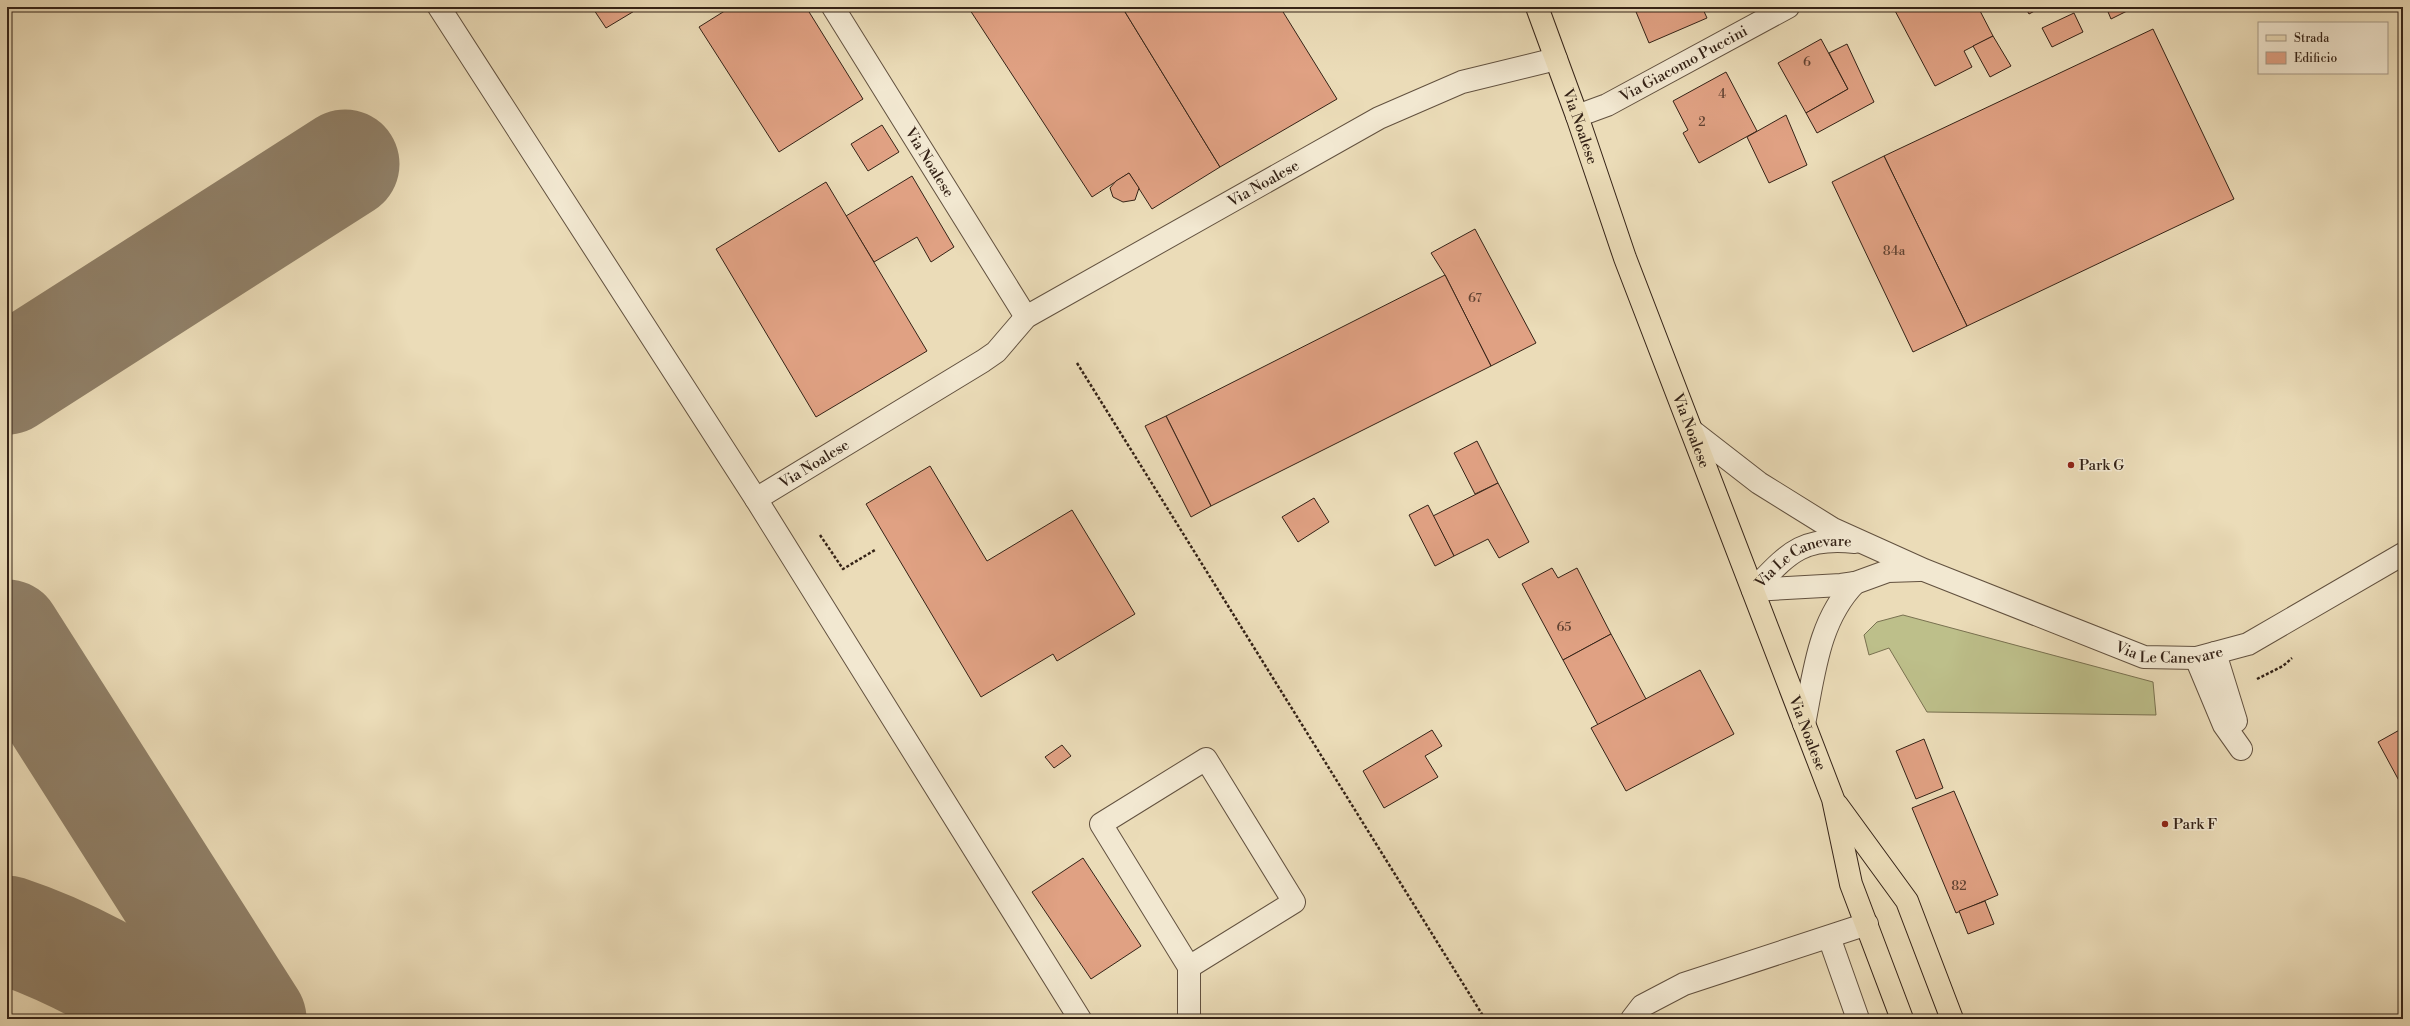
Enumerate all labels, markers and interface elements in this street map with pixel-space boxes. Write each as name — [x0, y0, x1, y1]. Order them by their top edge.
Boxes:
street label: Via Giacomo Puccini — [1616, 22, 1751, 107]
legend — [2258, 22, 2388, 74]
text: Strada — [2294, 31, 2330, 46]
text: Edificio — [2294, 51, 2337, 66]
house number: 6 — [1803, 54, 1811, 70]
street label: Via Noalese — [1557, 85, 1602, 167]
house number: 4 — [1718, 86, 1726, 102]
house number: 2 — [1698, 114, 1706, 130]
street label: Via Noalese — [900, 123, 958, 201]
street label: Via Noalese — [1224, 156, 1303, 212]
house number: 84a — [1883, 243, 1906, 259]
house number: 67 — [1468, 290, 1482, 306]
street label: Via Noalese — [1668, 390, 1714, 471]
street label: Via Noalese — [775, 436, 853, 493]
place label: Park G — [2079, 456, 2124, 475]
marker: Park G — [2066, 460, 2076, 470]
street label: Via Le Canevare — [1750, 532, 1852, 593]
house number: 65 — [1556, 619, 1572, 635]
street label: Via Le Canevare — [2111, 637, 2225, 668]
street label: Via Noalese — [1784, 692, 1830, 773]
place label: Park F — [2173, 815, 2217, 834]
marker: Park F — [2160, 819, 2170, 829]
house number: 82 — [1951, 878, 1967, 894]

